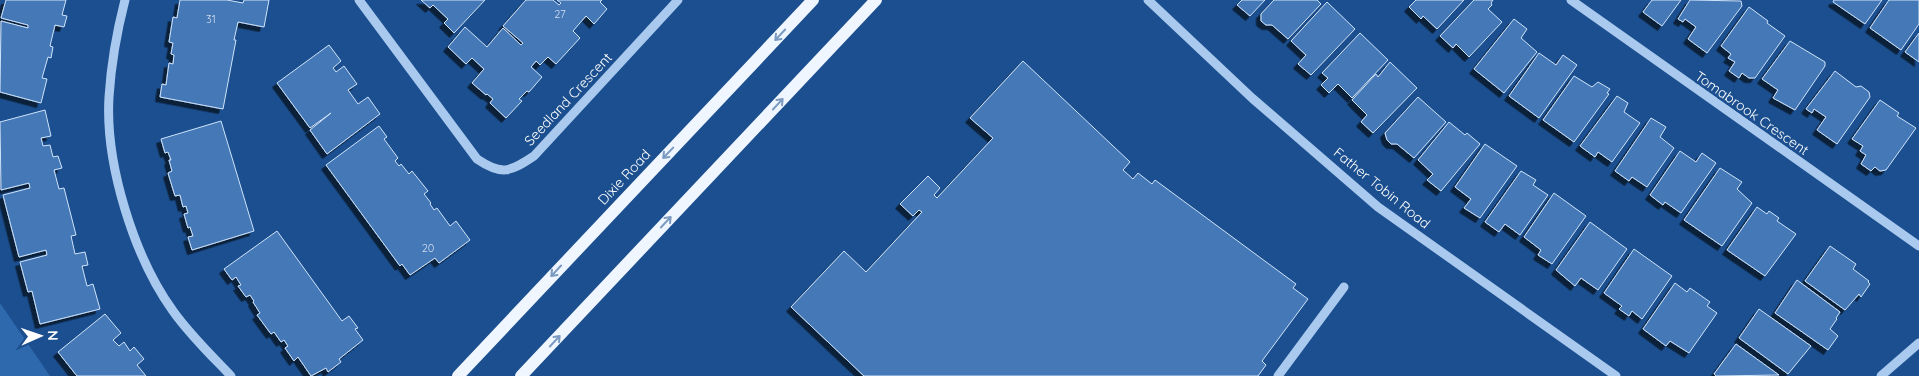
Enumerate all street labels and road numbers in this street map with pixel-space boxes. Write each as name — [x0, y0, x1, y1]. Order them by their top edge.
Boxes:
street label: Seedland Crescent — [520, 48, 616, 149]
street label: Tomabrook Crescent — [1692, 67, 1813, 159]
street label: Father Tobin Road — [1330, 143, 1434, 233]
street label: Dixie Road — [594, 146, 654, 208]

